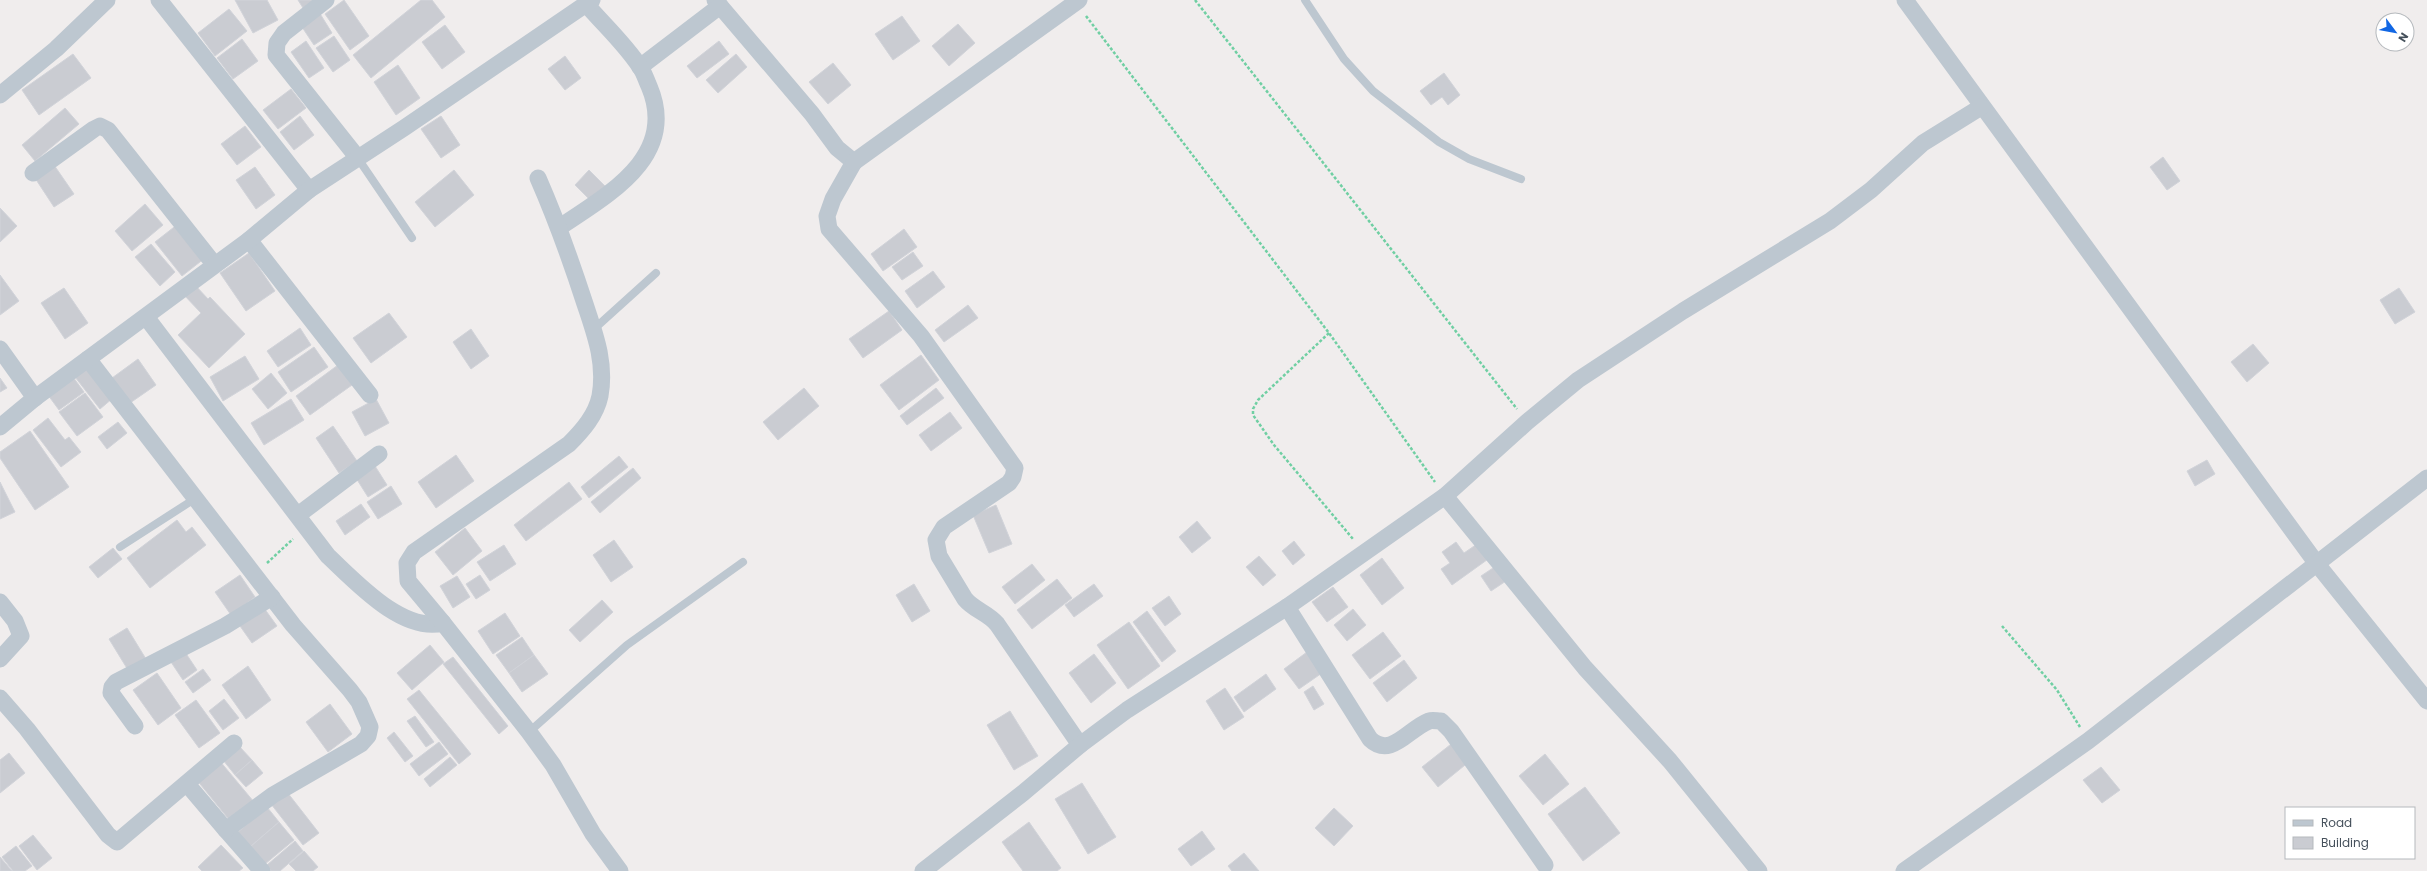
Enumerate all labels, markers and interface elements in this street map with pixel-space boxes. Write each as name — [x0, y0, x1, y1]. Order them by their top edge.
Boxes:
north arrow — [2375, 12, 2415, 52]
text: N — [2395, 30, 2412, 45]
legend — [2285, 807, 2415, 859]
text: Road — [2321, 814, 2352, 831]
text: Building — [2321, 834, 2369, 851]

